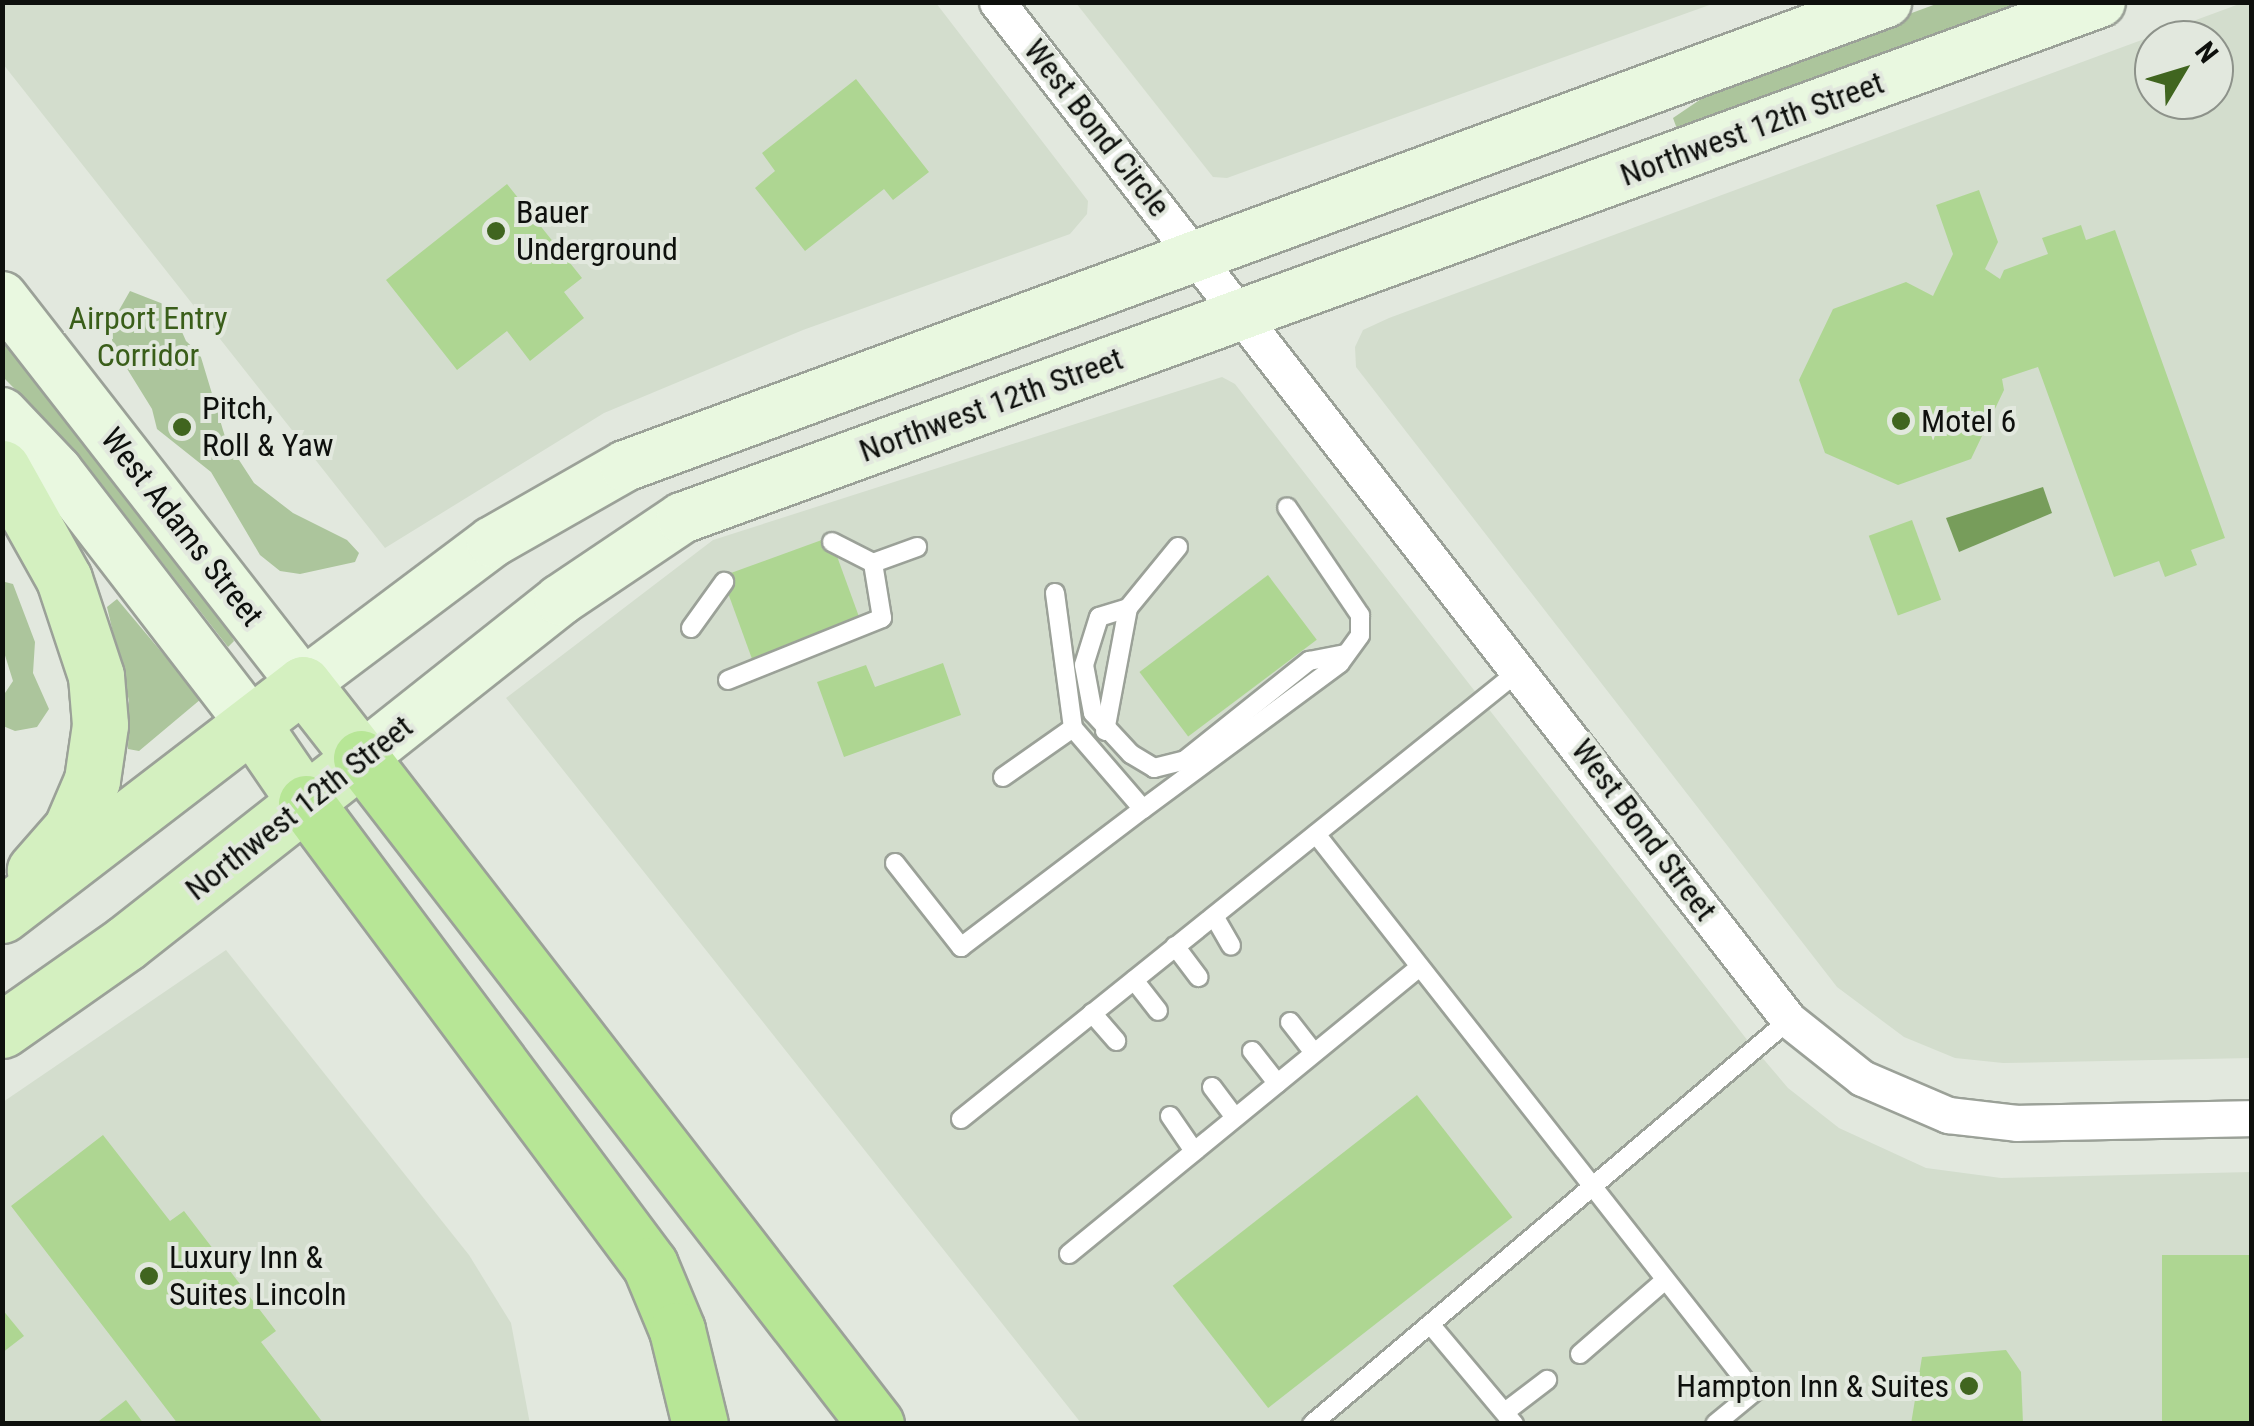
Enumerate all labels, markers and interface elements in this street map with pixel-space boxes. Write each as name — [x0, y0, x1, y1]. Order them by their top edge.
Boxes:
north arrow — [2134, 20, 2234, 120]
street label: West Bond Circle — [1016, 32, 1178, 224]
text: N — [2188, 36, 2225, 69]
street label: Northwest 12th Street — [1615, 64, 1889, 194]
place label: Bauer Underground — [516, 194, 678, 269]
marker: Bauer Underground — [485, 220, 507, 242]
park label: Airport Entry Corridor — [69, 300, 227, 375]
street label: Northwest 12th Street — [854, 340, 1128, 470]
place label: Pitch, Roll & Yaw — [202, 390, 334, 465]
place label: Motel 6 — [1921, 402, 2016, 440]
marker: Motel 6 — [1890, 410, 1912, 432]
marker: Pitch, Roll & Yaw — [171, 416, 193, 438]
street label: West Adams Street — [93, 420, 271, 634]
street label: Northwest 12th Street — [178, 707, 420, 909]
street label: West Bond Street — [1563, 732, 1725, 928]
place label: Luxury Inn & Suites Lincoln — [169, 1239, 347, 1314]
marker: Luxury Inn & Suites Lincoln — [138, 1265, 160, 1287]
place label: Hampton Inn & Suites — [1676, 1367, 1949, 1405]
marker: Hampton Inn & Suites — [1958, 1375, 1980, 1397]

